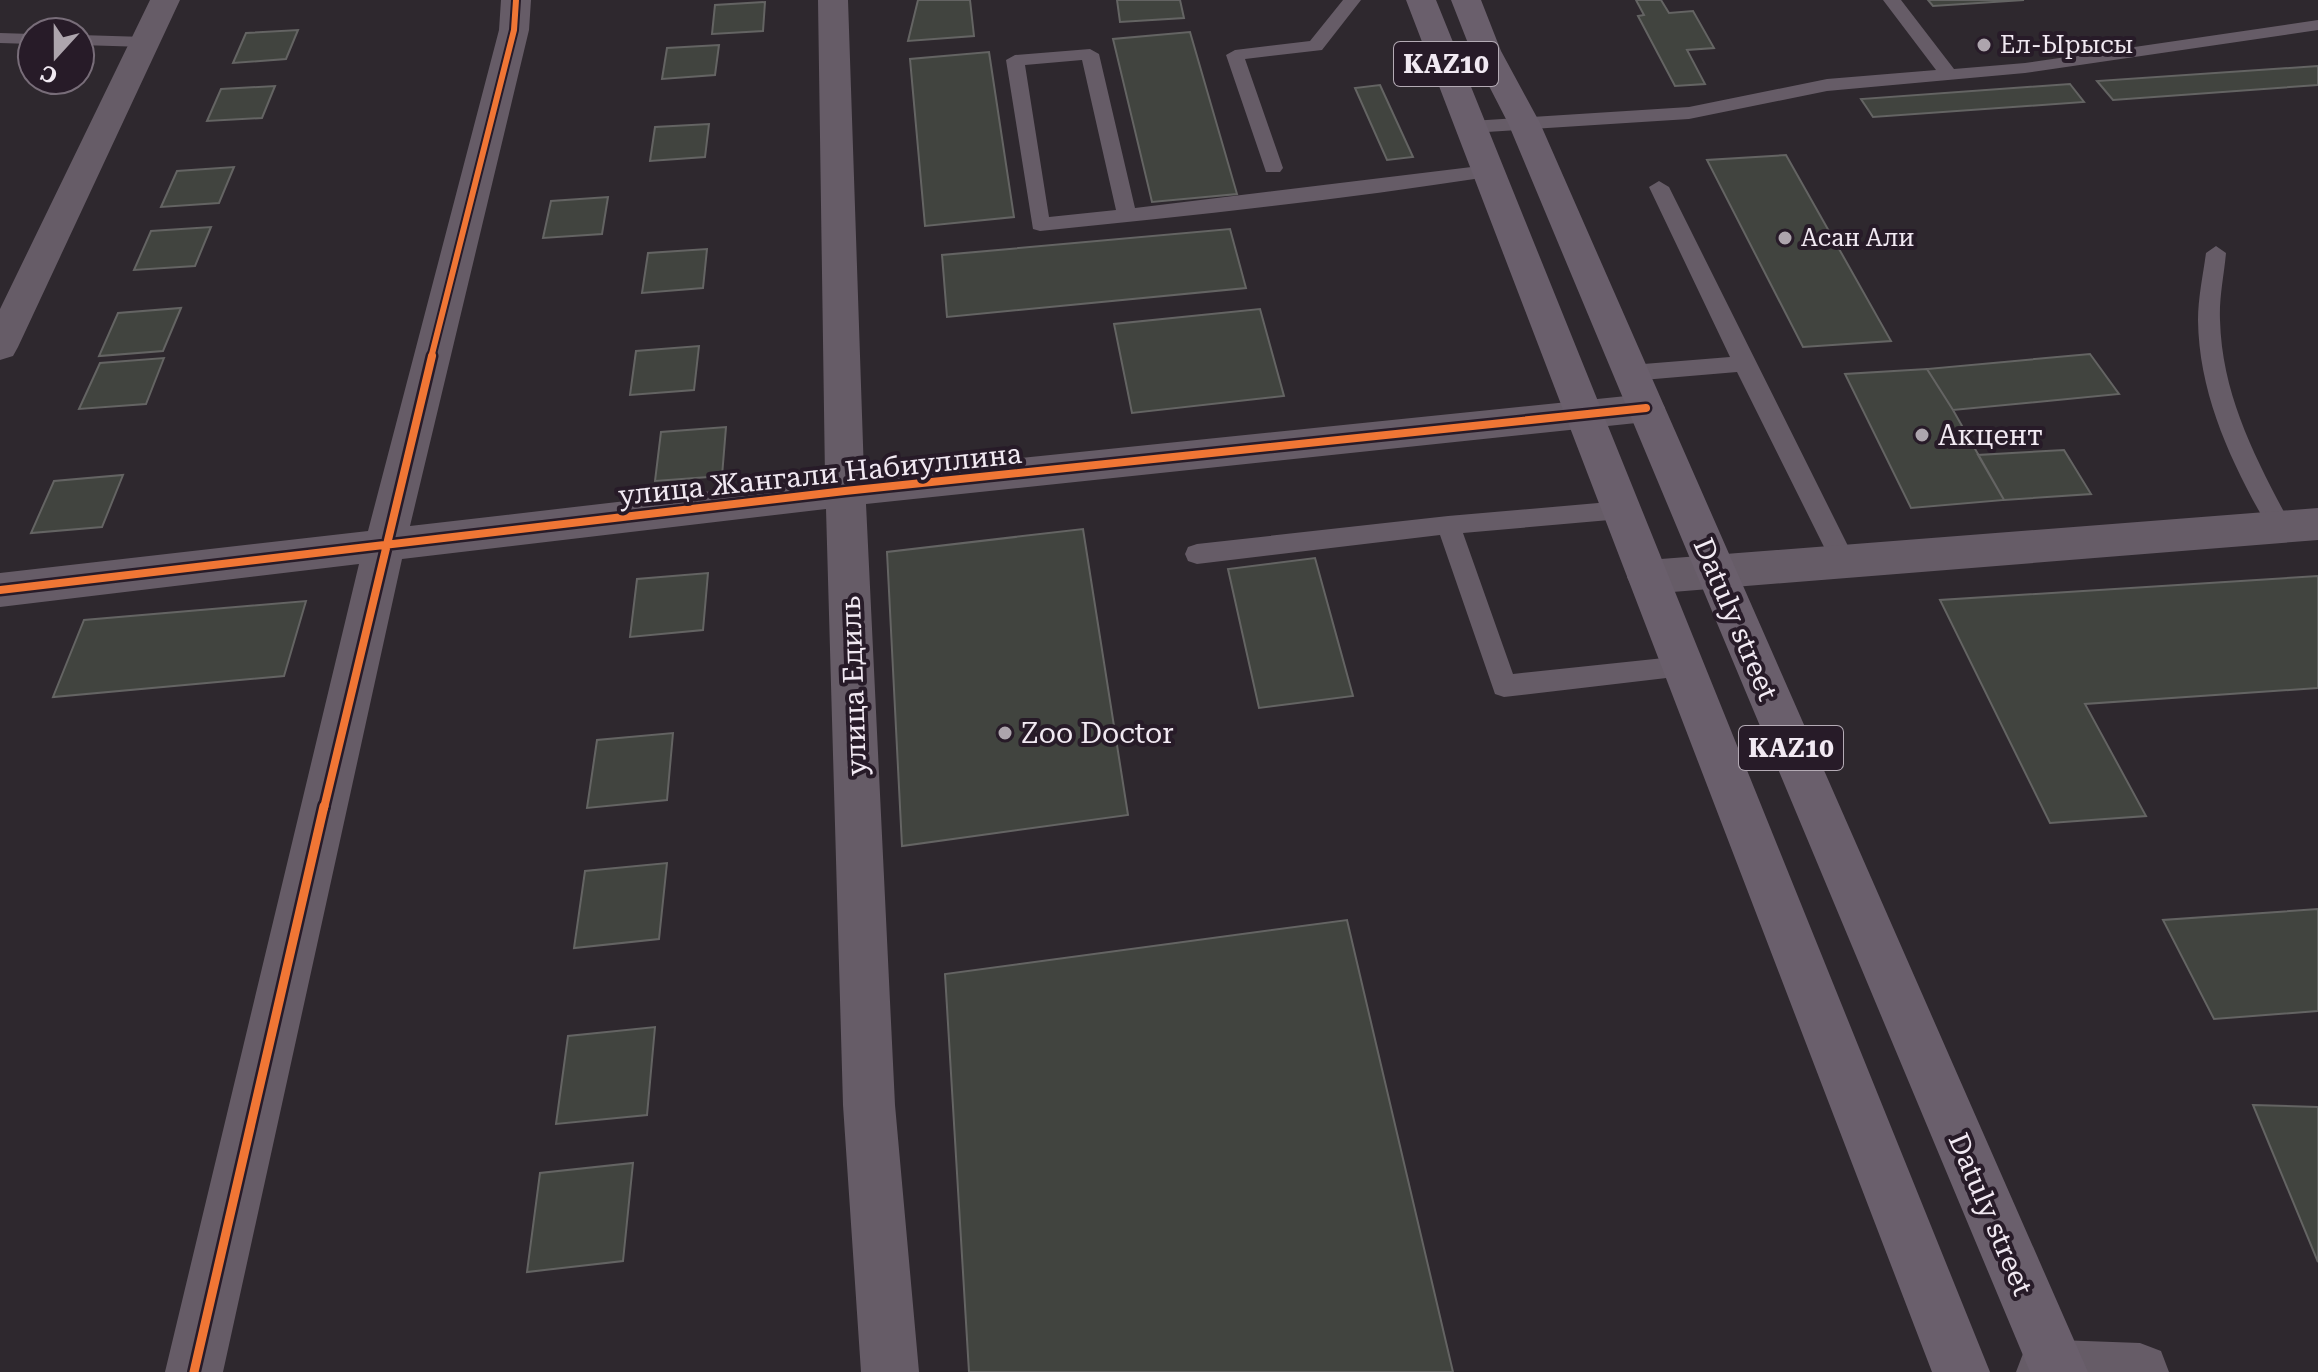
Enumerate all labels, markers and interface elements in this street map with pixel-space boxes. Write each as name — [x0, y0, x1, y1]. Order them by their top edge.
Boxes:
north arrow — [16, 16, 96, 96]
place label: Ел-Ырысы — [2000, 31, 2133, 59]
marker: Ел-Ырысы — [1975, 36, 1993, 54]
road number: KAZ10 — [1394, 42, 1498, 86]
text: С — [37, 60, 61, 89]
place label: Асан Али — [1801, 224, 1914, 252]
marker: Асан Али — [1776, 229, 1794, 247]
place label: Акцент — [1938, 419, 2043, 452]
marker: Акцент — [1913, 426, 1931, 444]
street label: улица Жангали Набиуллина — [617, 437, 1023, 512]
street label: Datuly street — [1687, 533, 1785, 705]
street label: улица Едиль — [834, 595, 873, 776]
place label: Zoo Doctor — [1021, 717, 1174, 750]
marker: Zoo Doctor — [996, 724, 1014, 742]
road number: KAZ10 — [1739, 726, 1843, 770]
street label: Datuly street — [1942, 1128, 2040, 1300]

